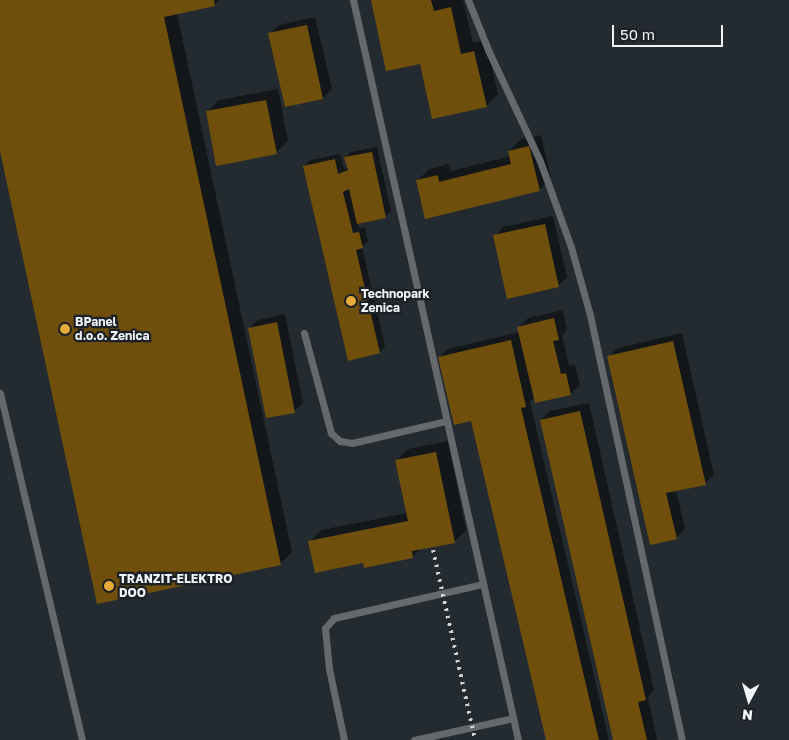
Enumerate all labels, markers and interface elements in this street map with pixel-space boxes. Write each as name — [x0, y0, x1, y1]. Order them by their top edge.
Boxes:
scale bar — [614, 15, 725, 47]
text: 50 m — [620, 25, 655, 43]
place label: Technopark Zenica — [361, 287, 430, 315]
marker: Technopark Zenica — [345, 295, 357, 307]
place label: BPanel d.o.o. Zenica — [75, 315, 149, 343]
marker: BPanel d.o.o. Zenica — [59, 323, 71, 335]
place label: TRANZIT-ELEKTRO DOO — [119, 572, 233, 600]
marker: TRANZIT-ELEKTRO DOO — [103, 580, 115, 592]
north arrow — [724, 675, 774, 725]
text: N — [741, 706, 754, 724]

